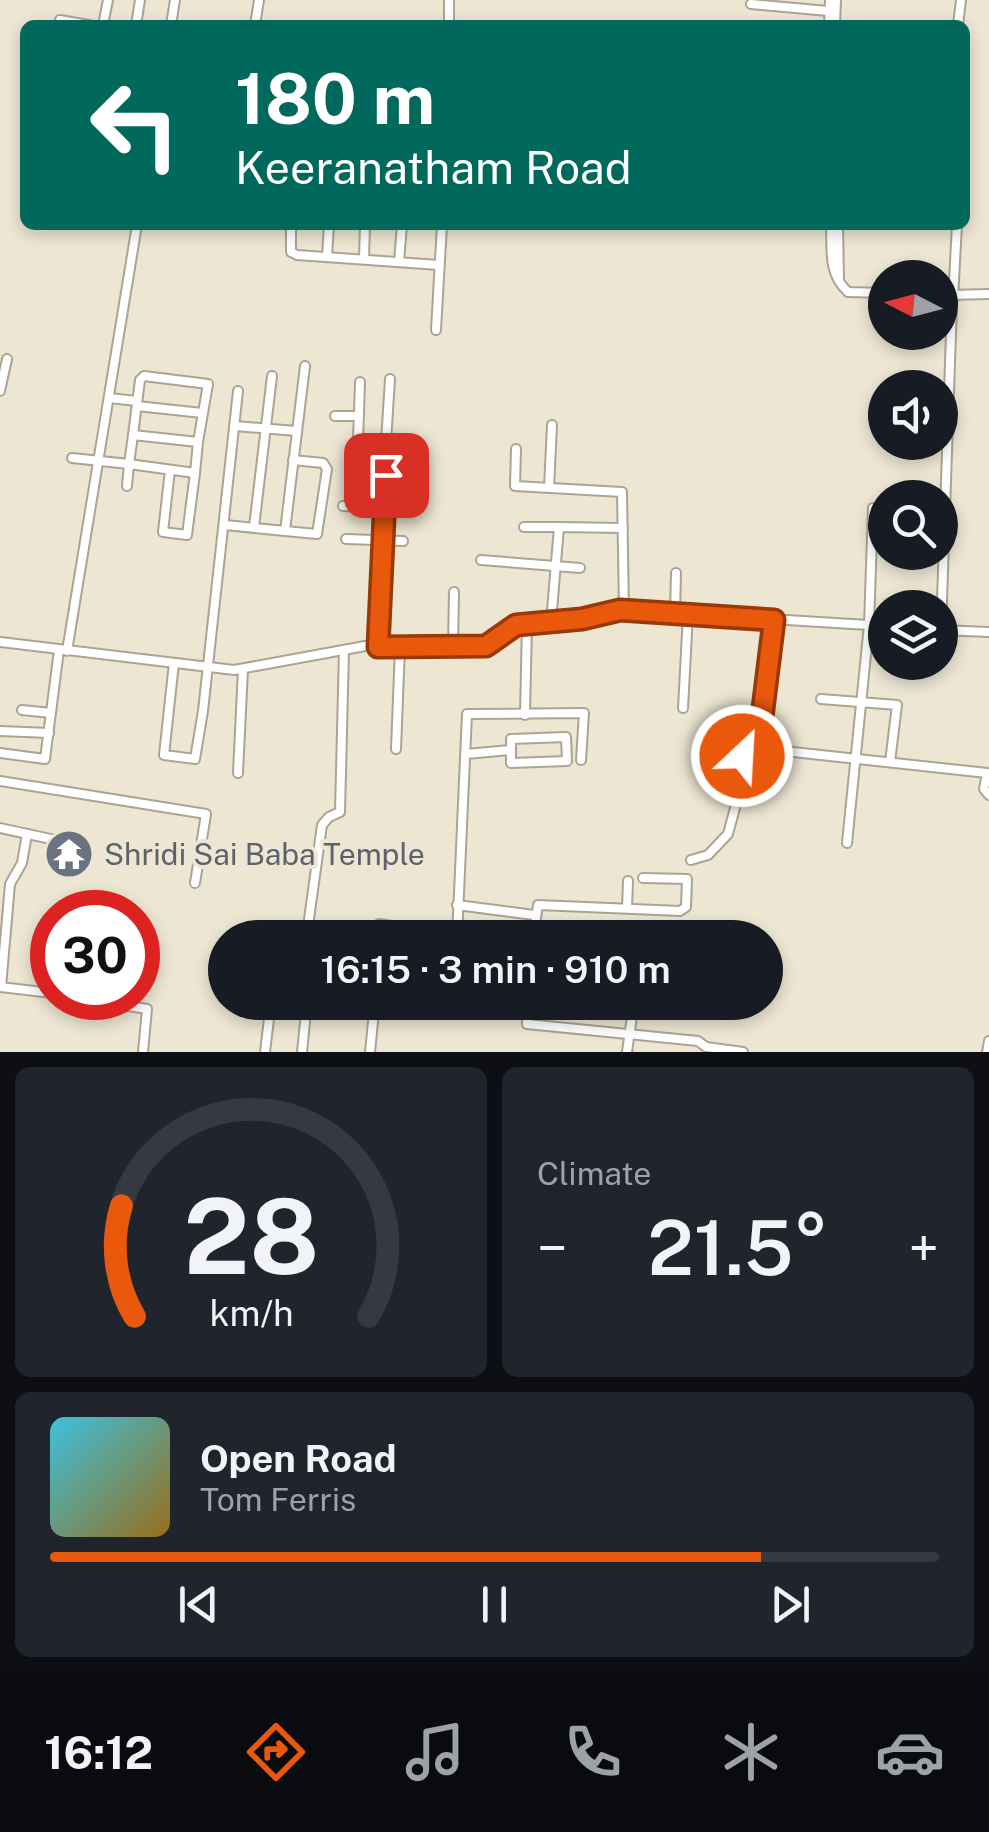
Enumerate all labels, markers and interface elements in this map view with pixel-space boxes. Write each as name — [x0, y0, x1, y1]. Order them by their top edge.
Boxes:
text: 180 m — [235, 57, 435, 140]
icon: left — [70, 60, 200, 190]
text: Keeranatham Road — [235, 141, 632, 194]
north arrow — [868, 260, 958, 350]
map controls — [868, 260, 958, 680]
button: sound — [868, 370, 958, 460]
pin — [344, 433, 429, 518]
icon: arrive — [359, 448, 414, 503]
button: search — [868, 480, 958, 570]
button: layers — [868, 590, 958, 680]
position arrow — [690, 704, 794, 808]
temple icon: Shridi Sai Baba Temple — [43, 828, 95, 880]
place label: Shridi Sai Baba Temple — [104, 836, 425, 872]
speed limit sign: 30 — [30, 890, 160, 1020]
text: 16:15 · 3 min · 910 m — [320, 947, 671, 992]
text: Climate — [537, 1155, 651, 1192]
text: 28 — [183, 1175, 319, 1297]
text: 21.5° — [647, 1204, 829, 1292]
text: − — [537, 1216, 568, 1280]
text: + — [908, 1216, 939, 1280]
text: km/h — [209, 1292, 293, 1334]
text: Open Road — [200, 1436, 397, 1481]
text: Tom Ferris — [200, 1481, 356, 1518]
icon: previous — [171, 1577, 226, 1632]
icon: pause — [467, 1577, 522, 1632]
icon: next — [763, 1577, 818, 1632]
icon: directions — [241, 1717, 311, 1787]
icon: music — [400, 1717, 470, 1787]
icon: phone — [558, 1717, 628, 1787]
icon: climate — [716, 1717, 786, 1787]
icon: car — [875, 1717, 945, 1787]
text: 16:12 — [44, 1726, 153, 1779]

